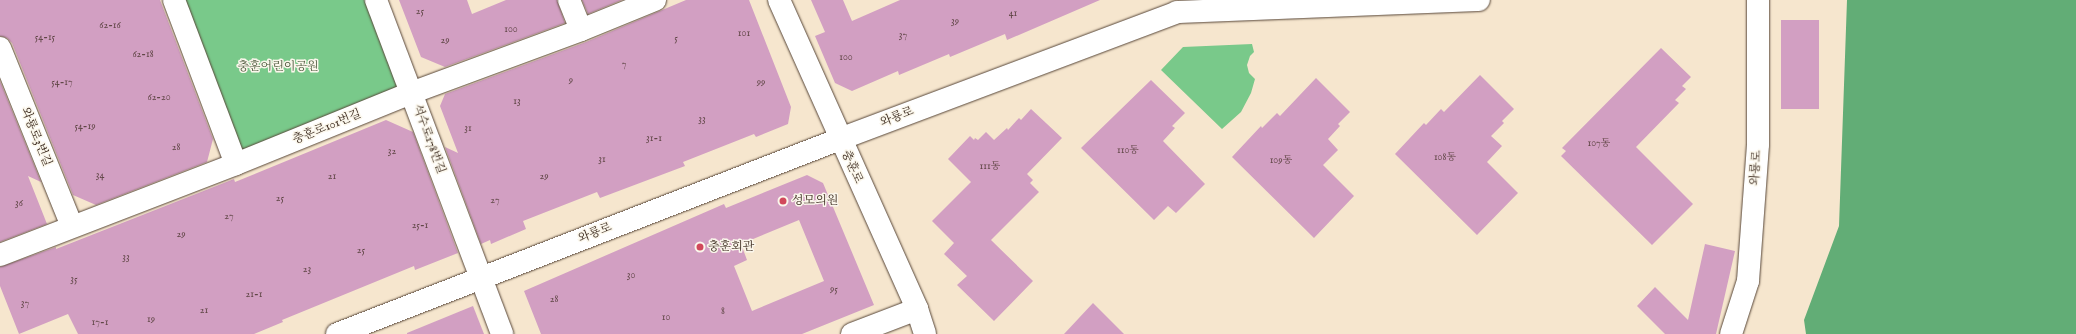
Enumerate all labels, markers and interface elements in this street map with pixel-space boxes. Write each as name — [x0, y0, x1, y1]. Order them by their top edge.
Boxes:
house number: 25 — [416, 6, 424, 18]
house number: 41 — [1009, 8, 1017, 20]
house number: 39 — [951, 16, 959, 28]
house number: 62-16 — [99, 20, 121, 32]
house number: 100 — [504, 24, 518, 36]
house number: 101 — [738, 28, 750, 40]
house number: 37 — [899, 30, 907, 42]
house number: 54-15 — [35, 32, 55, 44]
house number: 5 — [674, 33, 678, 45]
house number: 29 — [440, 35, 450, 47]
house number: 62-18 — [132, 49, 154, 61]
house number: 100 — [839, 52, 853, 64]
house number: 7 — [622, 59, 626, 71]
park label: 충훈어린이공원 — [237, 60, 319, 74]
house number: 9 — [569, 75, 573, 87]
house number: 54-17 — [51, 77, 73, 89]
house number: 99 — [757, 77, 765, 89]
house number: 62-20 — [147, 92, 171, 104]
house number: 13 — [513, 96, 521, 108]
street label: 석수로178번길 — [410, 102, 448, 176]
street label: 와룡로 — [878, 104, 916, 130]
street label: 와룡로3번길 — [18, 105, 54, 169]
street label: 충훈로101번길 — [291, 107, 363, 147]
house number: 33 — [698, 114, 706, 126]
house number: 54-19 — [74, 121, 96, 133]
house number: 31 — [464, 123, 472, 135]
house number: 31-1 — [646, 133, 662, 145]
house number: 107동 — [1588, 138, 1610, 150]
house number: 28 — [172, 142, 180, 154]
house number: 110동 — [1117, 145, 1139, 157]
house number: 32 — [388, 146, 396, 158]
street label: 충훈로 — [838, 148, 866, 186]
street label: 와룡로 — [1748, 150, 1764, 186]
house number: 108동 — [1434, 152, 1456, 164]
house number: 31 — [598, 154, 606, 166]
house number: 109동 — [1270, 155, 1292, 167]
house number: 111동 — [980, 161, 1000, 173]
house number: 34 — [96, 170, 104, 182]
house number: 21 — [328, 171, 336, 183]
house number: 29 — [539, 171, 549, 183]
house number: 25 — [276, 193, 284, 205]
place label: 성모의원 — [792, 194, 838, 208]
house number: 27 — [490, 195, 500, 207]
marker: 성모의원 — [777, 195, 789, 207]
house number: 36 — [15, 198, 23, 210]
house number: 27 — [224, 211, 234, 223]
house number: 25-1 — [412, 220, 428, 232]
street label: 와룡로 — [576, 220, 614, 246]
house number: 29 — [176, 229, 186, 241]
place label: 충훈회관 — [708, 240, 754, 254]
marker: 충훈회관 — [695, 242, 705, 252]
house number: 25 — [357, 245, 365, 257]
house number: 33 — [122, 252, 130, 264]
house number: 23 — [303, 264, 311, 276]
house number: 30 — [627, 270, 635, 282]
house number: 35 — [70, 274, 78, 286]
house number: 95 — [830, 284, 838, 296]
house number: 21-1 — [246, 289, 262, 301]
house number: 28 — [550, 294, 558, 306]
house number: 37 — [21, 298, 29, 310]
house number: 21 — [200, 305, 208, 317]
house number: 8 — [721, 306, 725, 318]
house number: 10 — [662, 312, 670, 324]
house number: 19 — [147, 314, 155, 326]
house number: 17-1 — [92, 317, 108, 329]

